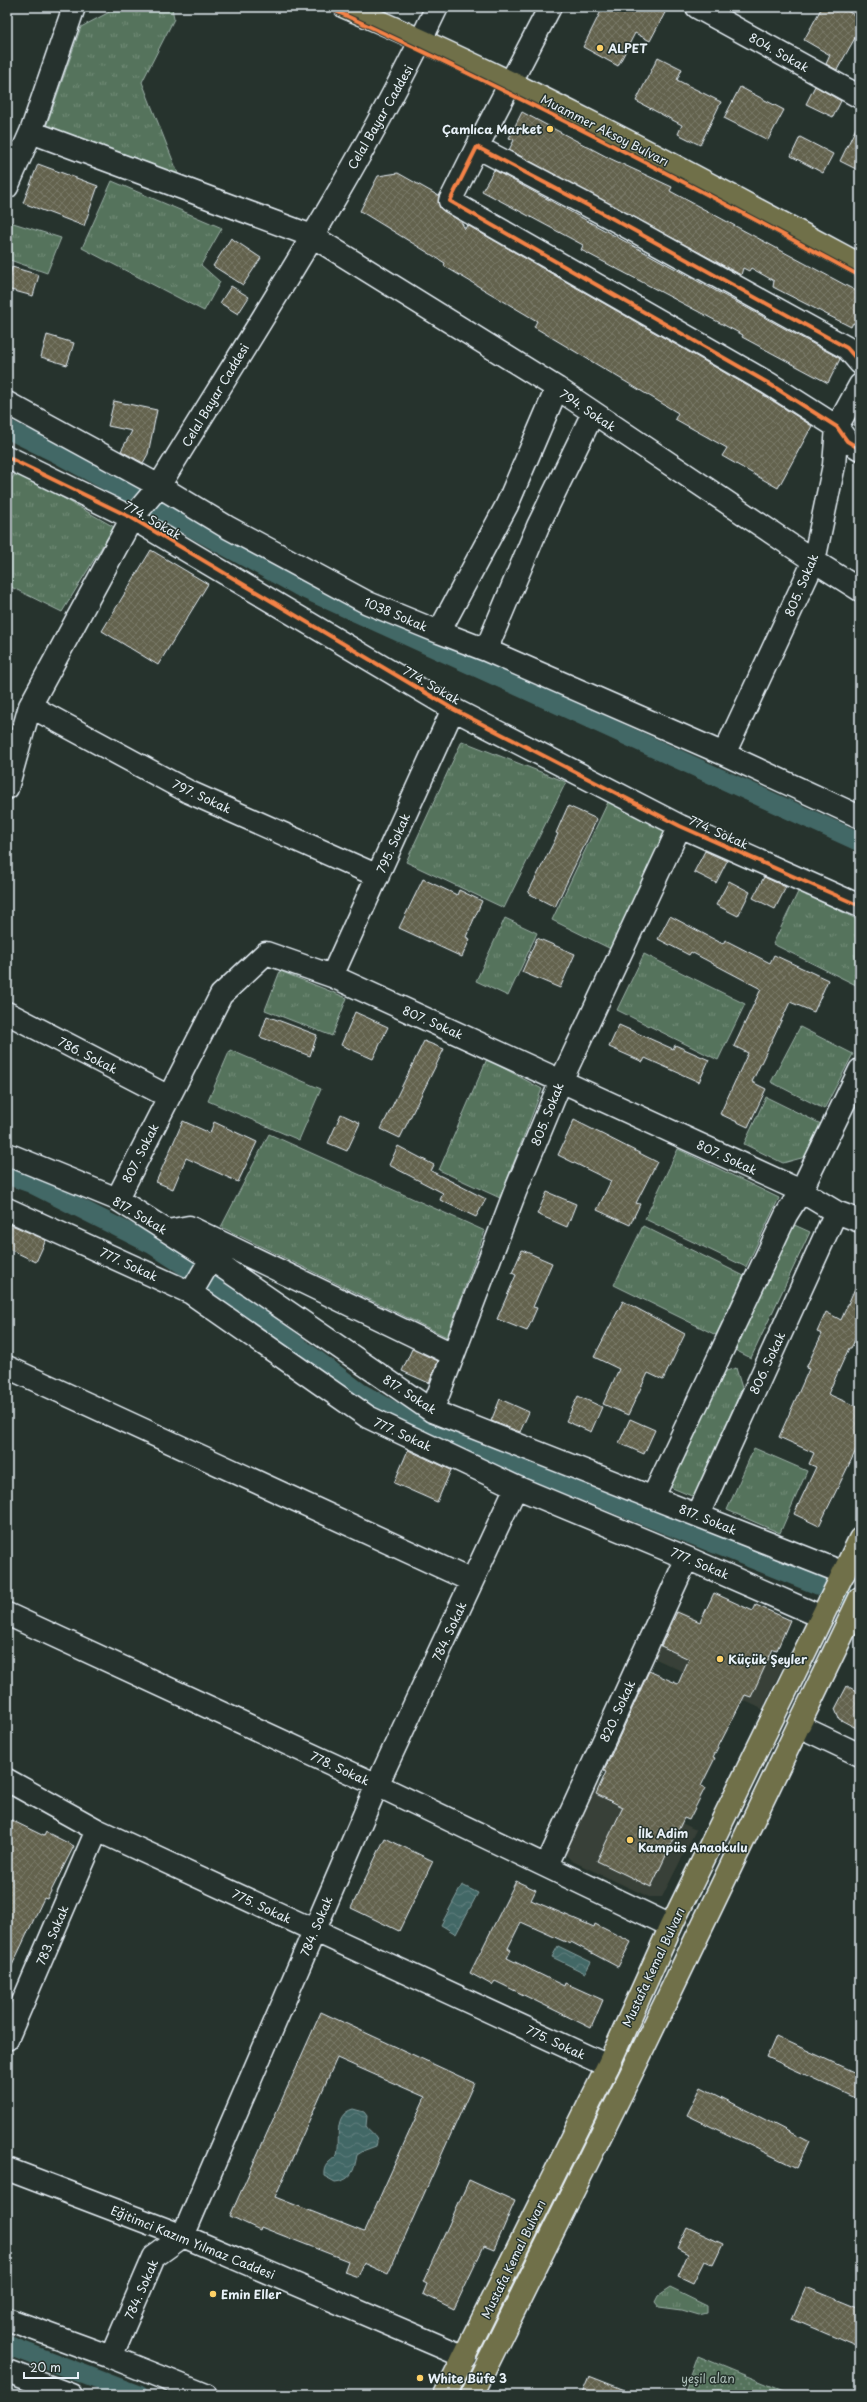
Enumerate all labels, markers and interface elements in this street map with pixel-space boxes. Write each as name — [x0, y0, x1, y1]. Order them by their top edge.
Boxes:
street label: 804. Sokak — [746, 28, 813, 76]
place label: ALPET — [607, 39, 648, 57]
marker: ALPET — [595, 43, 605, 53]
street label: Celal Bayar Caddesi — [343, 62, 417, 172]
street label: Muammer Aksoy Bulvarı — [538, 90, 672, 170]
place label: Çamlıca Market — [442, 120, 542, 138]
marker: Çamlıca Market — [545, 124, 555, 134]
street label: Celal Bayar Caddesi — [177, 340, 253, 450]
street label: 794. Sokak — [556, 385, 620, 436]
street label: 774. Sokak — [121, 496, 185, 544]
street label: 805. Sokak — [780, 551, 822, 619]
street label: 1038 Sokak — [361, 592, 431, 636]
street label: 774. Sokak — [400, 661, 464, 709]
street label: 797. Sokak — [170, 775, 234, 818]
street label: 795. Sokak — [372, 810, 414, 876]
street label: 774. Sokak — [686, 811, 752, 853]
street label: 807. Sokak — [400, 1001, 466, 1043]
street label: 786. Sokak — [55, 1032, 121, 1078]
street label: 805. Sokak — [526, 1079, 568, 1148]
street label: 807. Sokak — [117, 1120, 163, 1186]
street label: 807. Sokak — [694, 1135, 760, 1179]
street label: 817. Sokak — [109, 1192, 171, 1238]
street label: 777. Sokak — [97, 1243, 161, 1285]
street label: 806. Sokak — [745, 1329, 789, 1397]
street label: 817. Sokak — [380, 1370, 441, 1418]
street label: 777. Sokak — [371, 1413, 435, 1455]
street label: 817. Sokak — [676, 1499, 740, 1539]
street label: 777. Sokak — [668, 1543, 732, 1583]
street label: 784. Sokak — [427, 1598, 471, 1664]
place label: Küçük Şeyler — [728, 1650, 808, 1668]
marker: Küçük Şeyler — [715, 1654, 725, 1664]
street label: 820. Sokak — [595, 1677, 639, 1745]
street label: 778. Sokak — [307, 1746, 373, 1790]
place label: İlk Adim Kampüs Anaokulu — [638, 1824, 748, 1856]
marker: İlk Adim Kampüs Anaokulu — [625, 1835, 635, 1845]
street label: 775. Sokak — [229, 1884, 295, 1928]
street label: 784. Sokak — [295, 1893, 337, 1959]
street label: 783. Sokak — [31, 1902, 73, 1968]
street label: Mustafa Kemal Bulvarı — [617, 1904, 689, 2030]
street label: 775. Sokak — [523, 2020, 589, 2064]
street label: Mustafa Kemal Bulvarı — [476, 2197, 550, 2321]
street label: Eğitimci Kazım Yılmaz Caddesi — [108, 2201, 278, 2283]
street label: 784. Sokak — [120, 2256, 162, 2322]
place label: Emin Eller — [221, 2285, 282, 2303]
marker: Emin Eller — [208, 2289, 218, 2299]
scale bar — [24, 2354, 78, 2380]
text: 20 m — [30, 2358, 61, 2376]
place label: White Büfe 3 — [428, 2369, 507, 2387]
park label: yeşil alan — [681, 2369, 735, 2387]
marker: White Büfe 3 — [415, 2373, 425, 2383]

